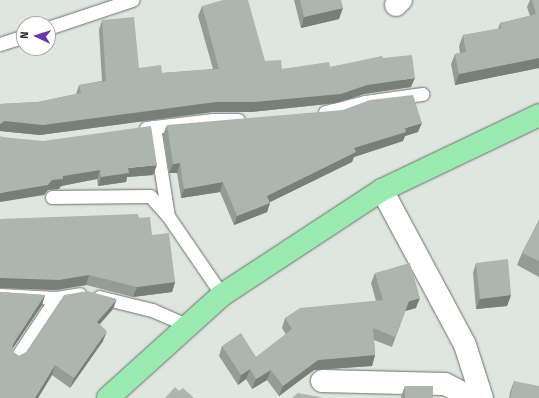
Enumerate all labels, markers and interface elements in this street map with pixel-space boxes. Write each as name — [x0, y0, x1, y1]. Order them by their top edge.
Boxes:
north arrow — [16, 16, 56, 56]
text: N — [18, 31, 31, 39]

